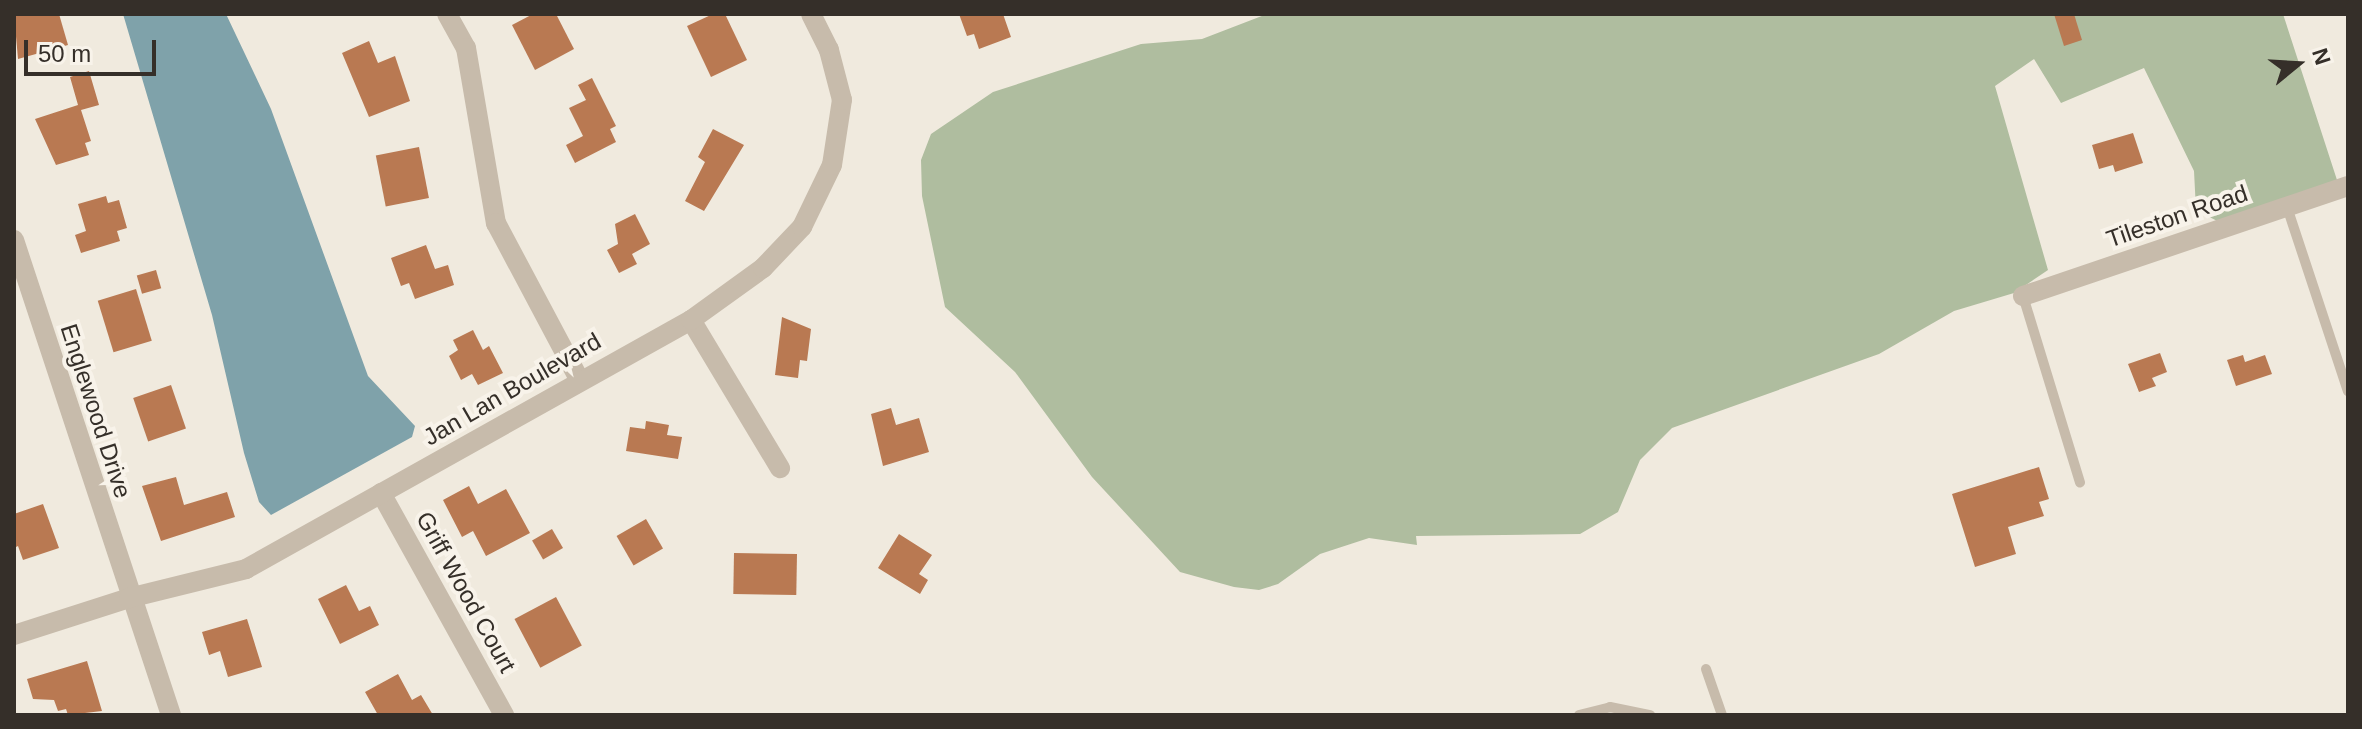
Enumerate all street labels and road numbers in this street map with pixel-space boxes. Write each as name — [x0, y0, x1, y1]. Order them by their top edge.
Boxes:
street label: Tileston Road — [2103, 178, 2251, 254]
street label: Englewood Drive — [54, 320, 138, 502]
street label: Jan Lan Boulevard — [418, 326, 606, 452]
street label: Griff Wood Court — [410, 507, 522, 677]

